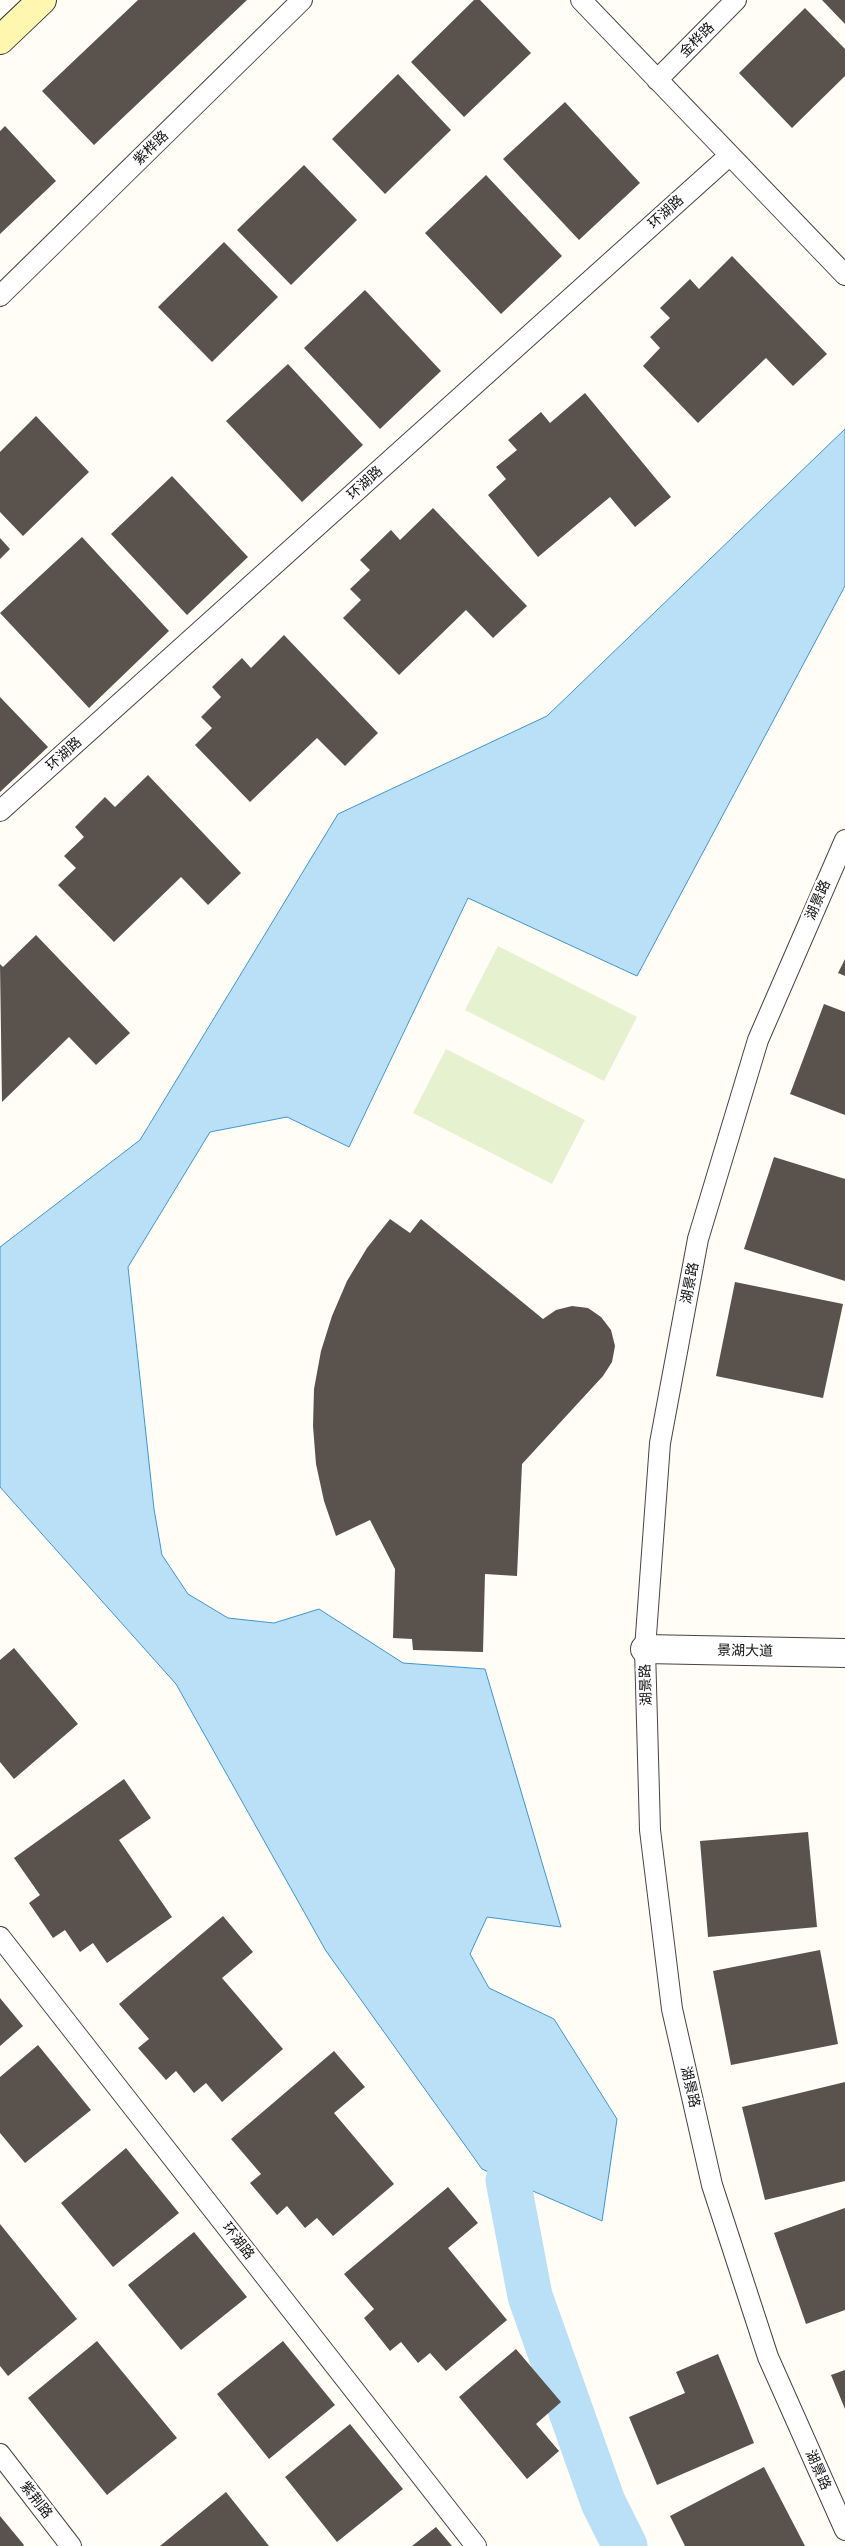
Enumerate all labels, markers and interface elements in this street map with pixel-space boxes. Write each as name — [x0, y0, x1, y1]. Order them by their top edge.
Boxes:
street label: 金桦路 — [676, 19, 718, 61]
street label: 紫桦路 — [130, 127, 172, 169]
street label: 环湖路 — [645, 192, 687, 232]
street label: 环湖路 — [344, 463, 386, 503]
street label: 环湖路 — [43, 734, 85, 774]
street label: 湖景路 — [802, 877, 834, 923]
street label: 湖景路 — [678, 1261, 702, 1305]
street label: 景湖大道 — [717, 1642, 773, 1660]
street label: 湖景路 — [637, 1664, 655, 1706]
street label: 湖景路 — [677, 2065, 703, 2109]
street label: 环湖路 — [218, 2219, 258, 2263]
street label: 湖景路 — [802, 2447, 834, 2493]
street label: 紫荆路 — [16, 2478, 56, 2522]

